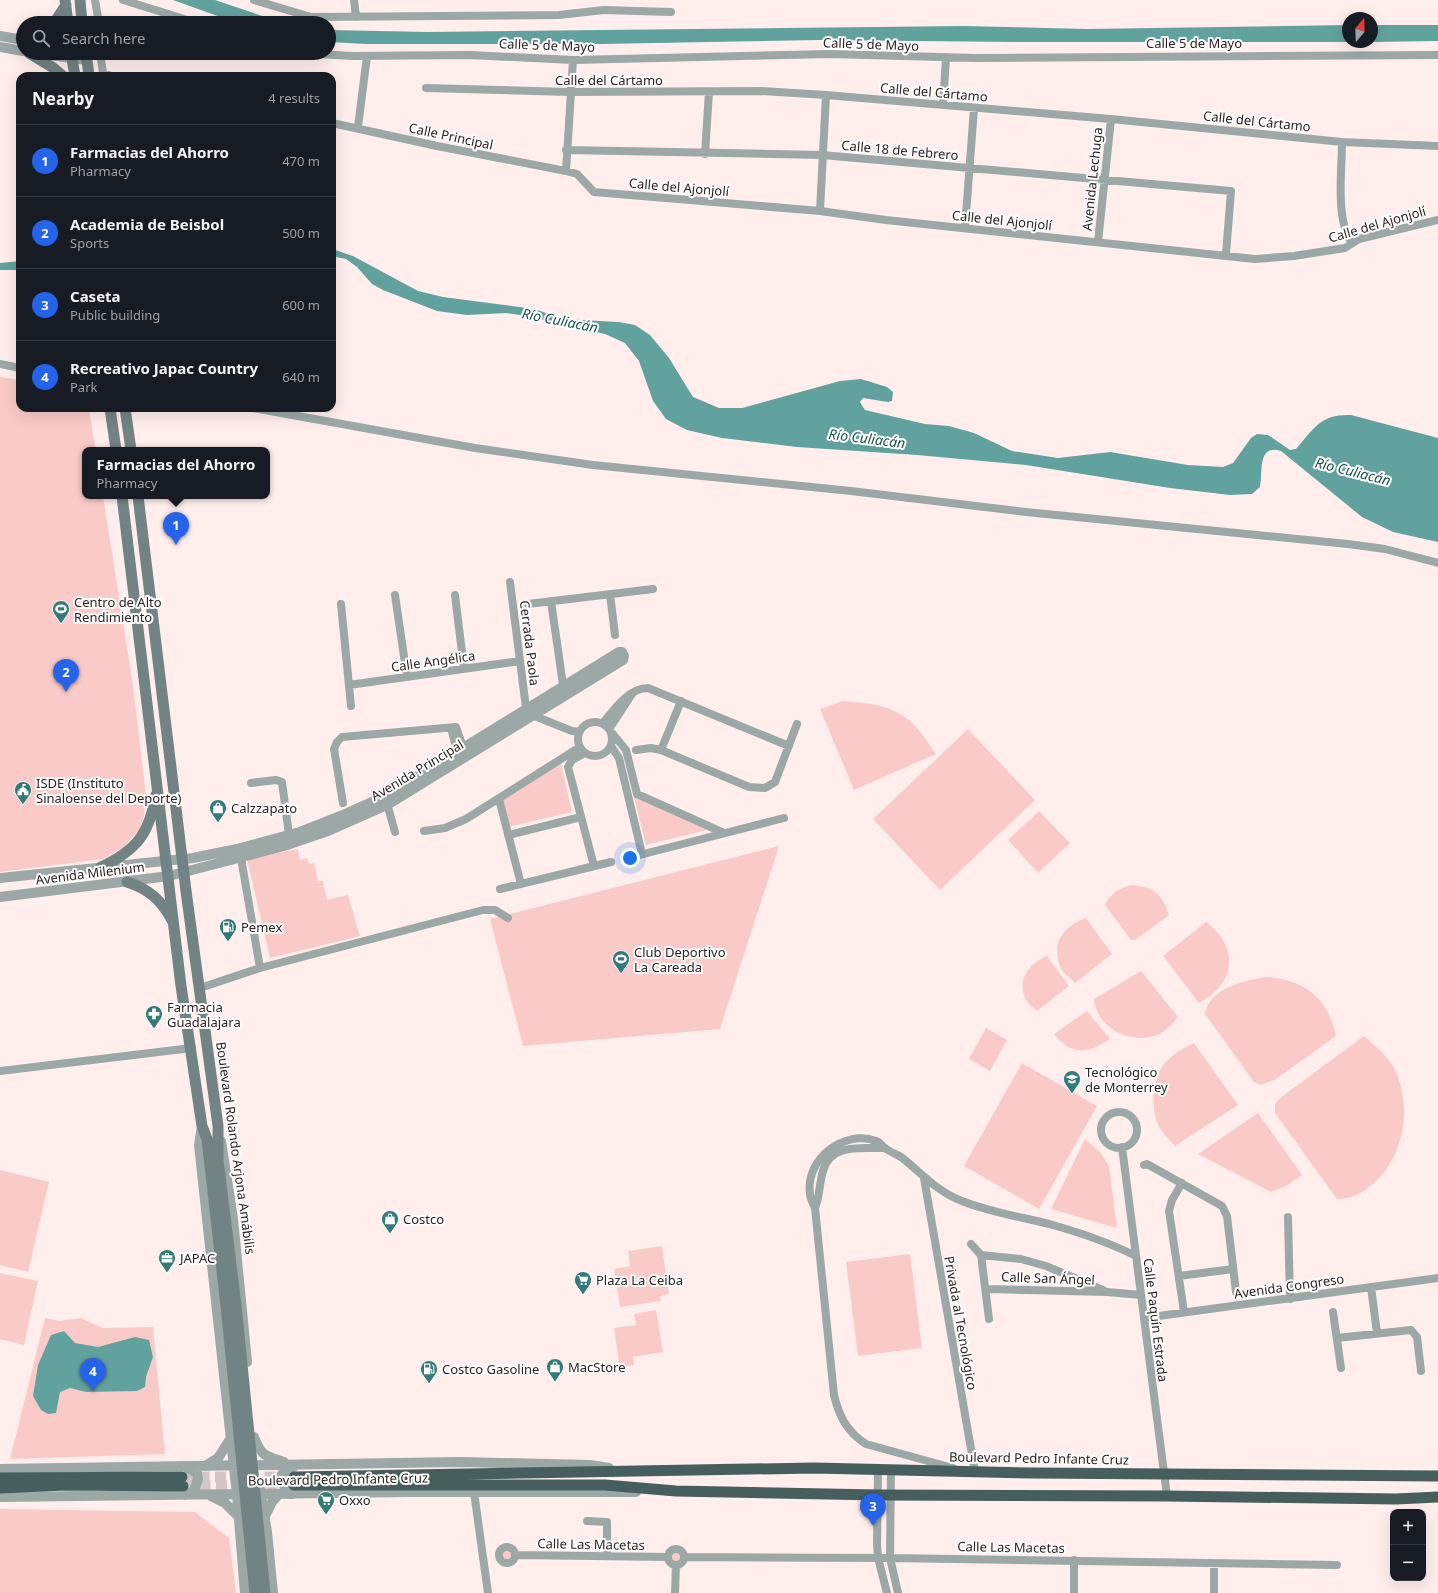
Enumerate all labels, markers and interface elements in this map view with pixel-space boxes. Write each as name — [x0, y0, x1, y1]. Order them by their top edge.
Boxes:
north arrow — [1342, 12, 1378, 48]
search box — [16, 16, 336, 60]
icon: search — [30, 27, 52, 49]
text: Search here — [62, 28, 145, 48]
street label: Calle 5 de Mayo — [823, 33, 919, 55]
street label: Calle 5 de Mayo — [499, 34, 595, 56]
street label: Calle 5 de Mayo — [1146, 34, 1242, 52]
street label: Calle del Cártamo — [555, 71, 663, 89]
street label: Calle del Cártamo — [879, 78, 989, 106]
text: Nearby — [32, 87, 94, 110]
text: 4 results — [268, 89, 320, 107]
street label: Calle del Cártamo — [1202, 106, 1312, 136]
street label: Calle Principal — [407, 118, 495, 154]
street label: Avenida Lechuga — [1078, 126, 1106, 232]
street label: Calle 18 de Febrero — [841, 136, 959, 164]
text: Farmacias del Ahorro — [70, 142, 229, 162]
text: 1 — [41, 152, 49, 170]
text: 470 m — [282, 152, 320, 170]
text: Pharmacy — [70, 162, 131, 180]
street label: Calle del Ajonjolí — [628, 174, 730, 200]
street label: Calle del Ajonjolí — [1326, 201, 1428, 246]
street label: Calle del Ajonjolí — [951, 206, 1054, 234]
text: Academia de Beisbol — [70, 214, 224, 234]
text: 2 — [41, 224, 49, 242]
text: 500 m — [282, 224, 320, 242]
text: Sports — [70, 234, 109, 252]
text: Caseta — [70, 286, 121, 306]
text: 3 — [41, 296, 49, 314]
text: 600 m — [282, 296, 320, 314]
water label: Río Culiacán — [520, 303, 600, 337]
text: Public building — [70, 306, 160, 324]
text: Recreativo Japac Country — [70, 358, 258, 378]
text: 4 — [41, 368, 49, 386]
text: 640 m — [282, 368, 320, 386]
text: Park — [70, 378, 97, 396]
water label: Río Culiacán — [828, 424, 906, 452]
popup — [82, 447, 270, 499]
water label: Río Culiacán — [1313, 452, 1393, 490]
text: Farmacias del Ahorro — [97, 454, 255, 474]
text: Pharmacy — [97, 474, 157, 492]
pin: 1 — [163, 512, 189, 545]
place label: Centro de Alto Rendimiento — [74, 593, 162, 626]
sports icon: Centro de Alto Rendimiento — [51, 599, 71, 624]
street label: Cerrada Paola — [516, 599, 544, 687]
street label: Calle Angélica — [390, 646, 476, 676]
pin: 2 — [53, 659, 79, 692]
street label: Avenida Principal — [367, 735, 467, 805]
place label: ISDE (Instituto Sinaloense del Deporte) — [36, 774, 181, 807]
public building icon: ISDE (Instituto Sinaloense del Deporte) — [13, 780, 33, 805]
shop icon: Calzzapato — [208, 798, 228, 823]
place label: Calzzapato — [231, 799, 297, 817]
your location — [620, 848, 640, 868]
street label: Avenida Milenium — [34, 857, 146, 889]
fuel station icon: Pemex — [218, 917, 238, 942]
place label: Pemex — [241, 918, 282, 936]
place label: Club Deportivo La Careada — [634, 943, 726, 976]
sports icon: Club Deportivo La Careada — [611, 949, 631, 974]
place label: Farmacia Guadalajara — [167, 998, 241, 1031]
pharmacy icon: Farmacia Guadalajara — [144, 1004, 164, 1029]
street label: Boulevard Rolando Arjona Amábilis — [212, 1040, 260, 1256]
place label: Tecnológico de Monterrey — [1085, 1063, 1168, 1096]
school or university icon: Tecnológico de Monterrey — [1062, 1069, 1082, 1094]
shop icon: Costco — [380, 1209, 400, 1234]
place label: Costco — [403, 1210, 444, 1228]
office icon: JAPAC — [157, 1248, 177, 1273]
place label: JAPAC — [178, 1249, 215, 1267]
street label: Privada al Tecnológico — [940, 1255, 982, 1391]
street label: Calle Paquín Estrada — [1139, 1257, 1173, 1383]
street label: Calle San Ángel — [1001, 1267, 1095, 1289]
street label: Avenida Congreso — [1233, 1269, 1345, 1303]
supermarket icon: Plaza La Ceiba — [573, 1270, 593, 1295]
place label: Plaza La Ceiba — [596, 1271, 683, 1289]
shop icon: MacStore — [545, 1357, 565, 1382]
pin: 4 — [80, 1358, 106, 1391]
place label: MacStore — [568, 1358, 625, 1376]
fuel station icon: Costco Gasoline — [419, 1359, 439, 1384]
place label: Costco Gasoline — [442, 1360, 539, 1378]
street label: Boulevard Pedro Infante Cruz — [949, 1447, 1129, 1469]
street label: Boulevard Pedro Infante Cruz — [248, 1468, 428, 1490]
supermarket icon: Oxxo — [316, 1490, 336, 1515]
place label: Oxxo — [339, 1491, 371, 1509]
pin: 3 — [860, 1493, 886, 1526]
map controls — [1390, 1509, 1426, 1581]
button: + — [1390, 1509, 1426, 1545]
street label: Calle Las Macetas — [537, 1534, 645, 1554]
street label: Calle Las Macetas — [957, 1537, 1065, 1557]
button: − — [1390, 1545, 1426, 1581]

